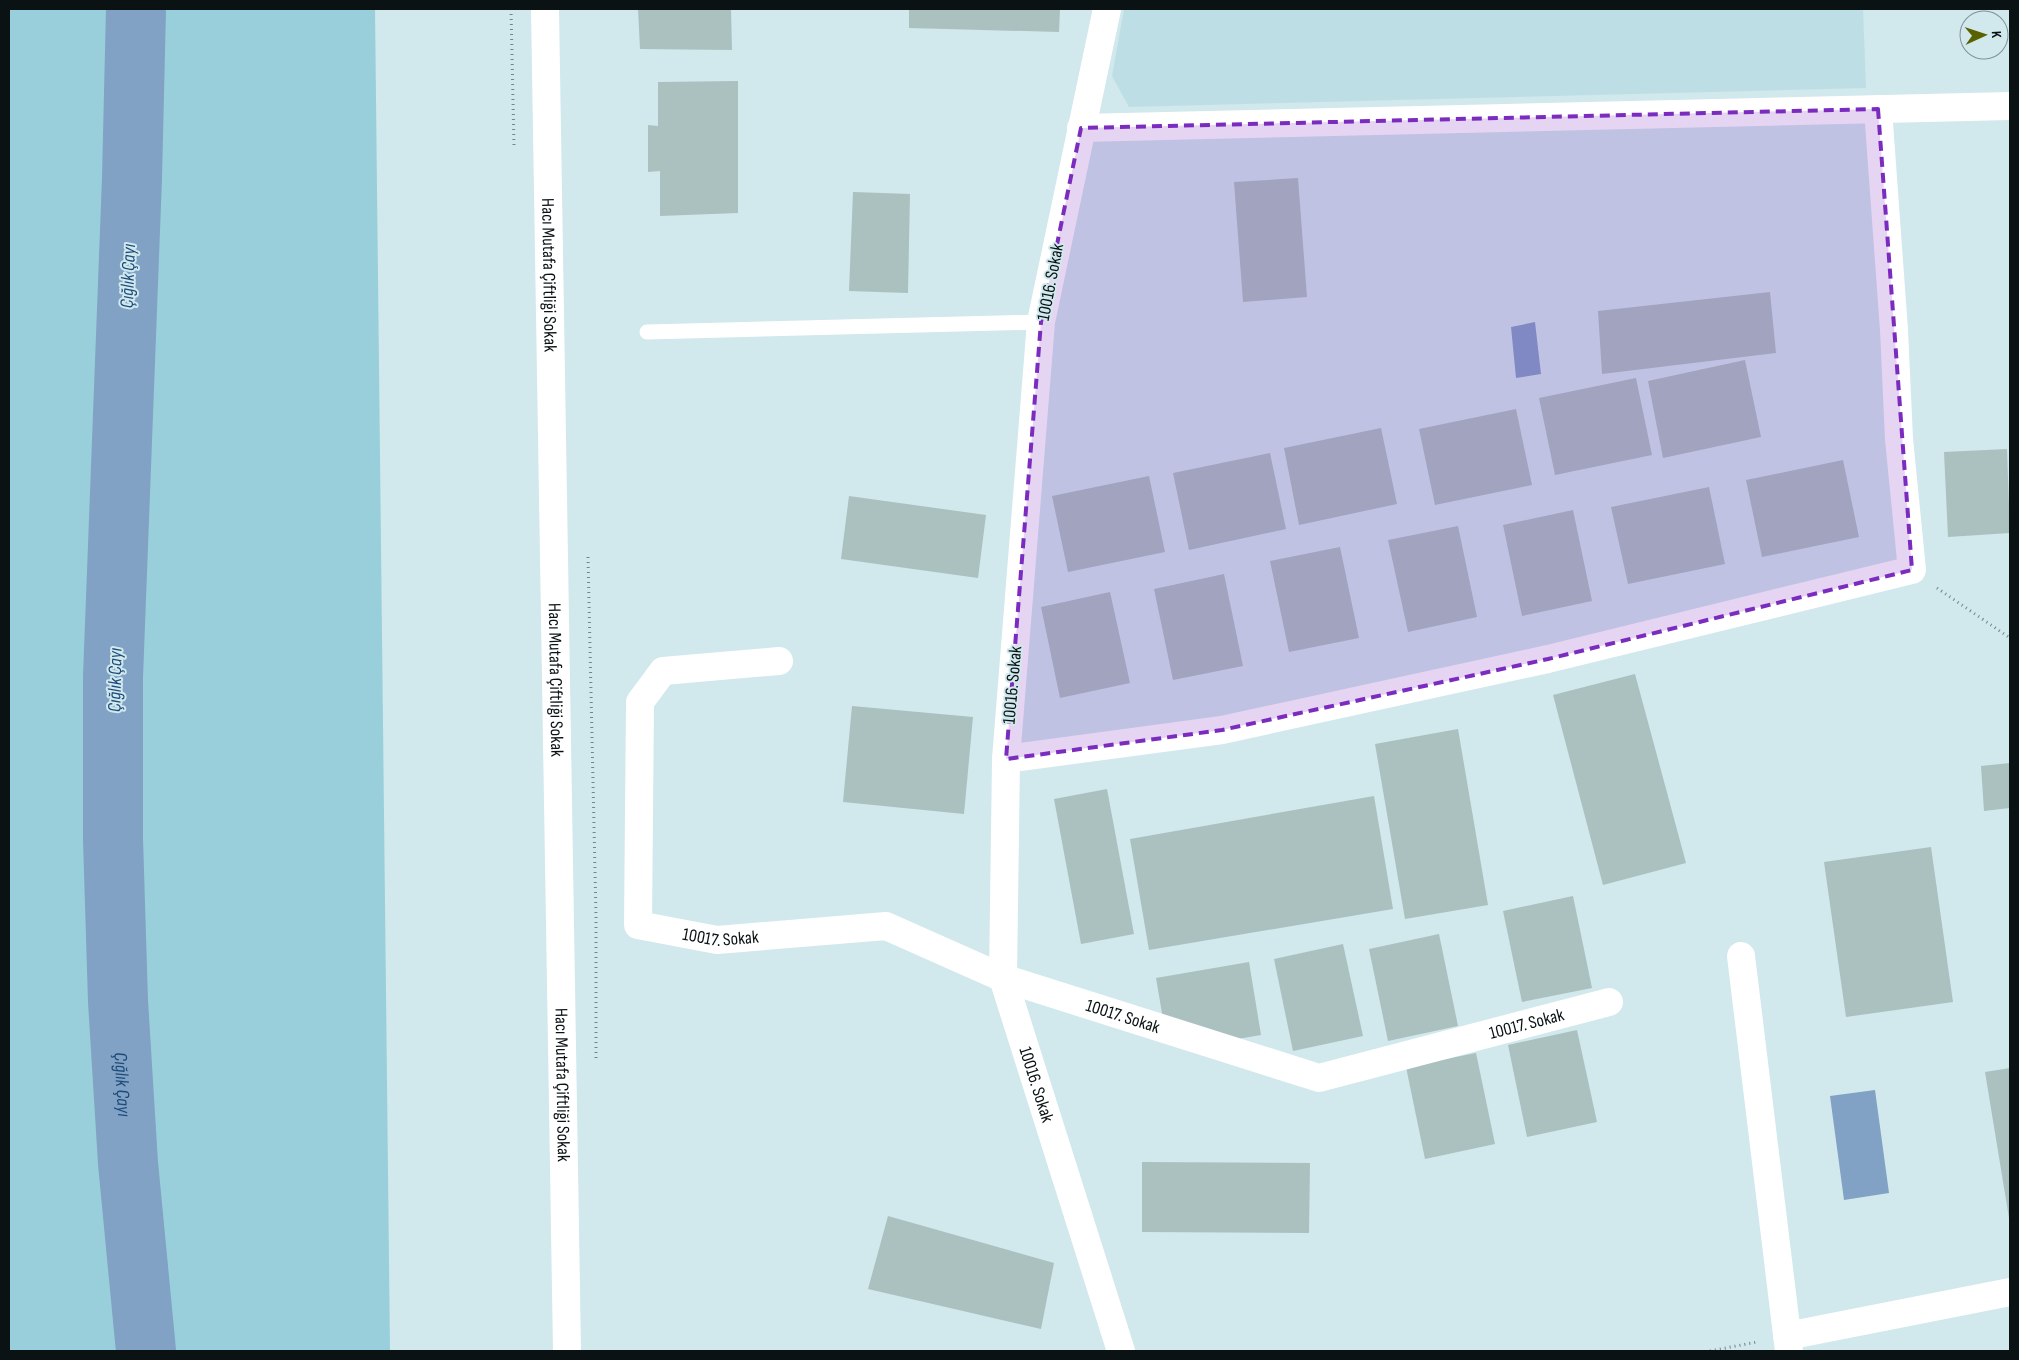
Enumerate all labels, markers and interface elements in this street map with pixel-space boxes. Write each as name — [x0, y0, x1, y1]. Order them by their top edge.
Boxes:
north arrow — [1959, 10, 2009, 60]
text: K — [1988, 30, 2005, 38]
street label: Hacı Mutafa Çiftliği Sokak — [537, 198, 561, 352]
street label: 10016. Sokak — [1033, 242, 1068, 323]
water label: Çığlık Çayı — [116, 243, 141, 309]
street label: Hacı Mutafa Çiftliği Sokak — [544, 603, 567, 757]
street label: 10016. Sokak — [999, 645, 1026, 725]
water label: Çığlık Çayı — [103, 647, 128, 712]
street label: 10017. Sokak — [681, 924, 760, 951]
street label: 10017. Sokak — [1083, 995, 1163, 1038]
street label: 10017. Sokak — [1487, 1004, 1566, 1044]
street label: Hacı Mutafa Çiftliği Sokak — [550, 1008, 574, 1162]
street label: 10016. Sokak — [1014, 1044, 1058, 1125]
water label: Çığlık Çayı — [108, 1052, 135, 1118]

